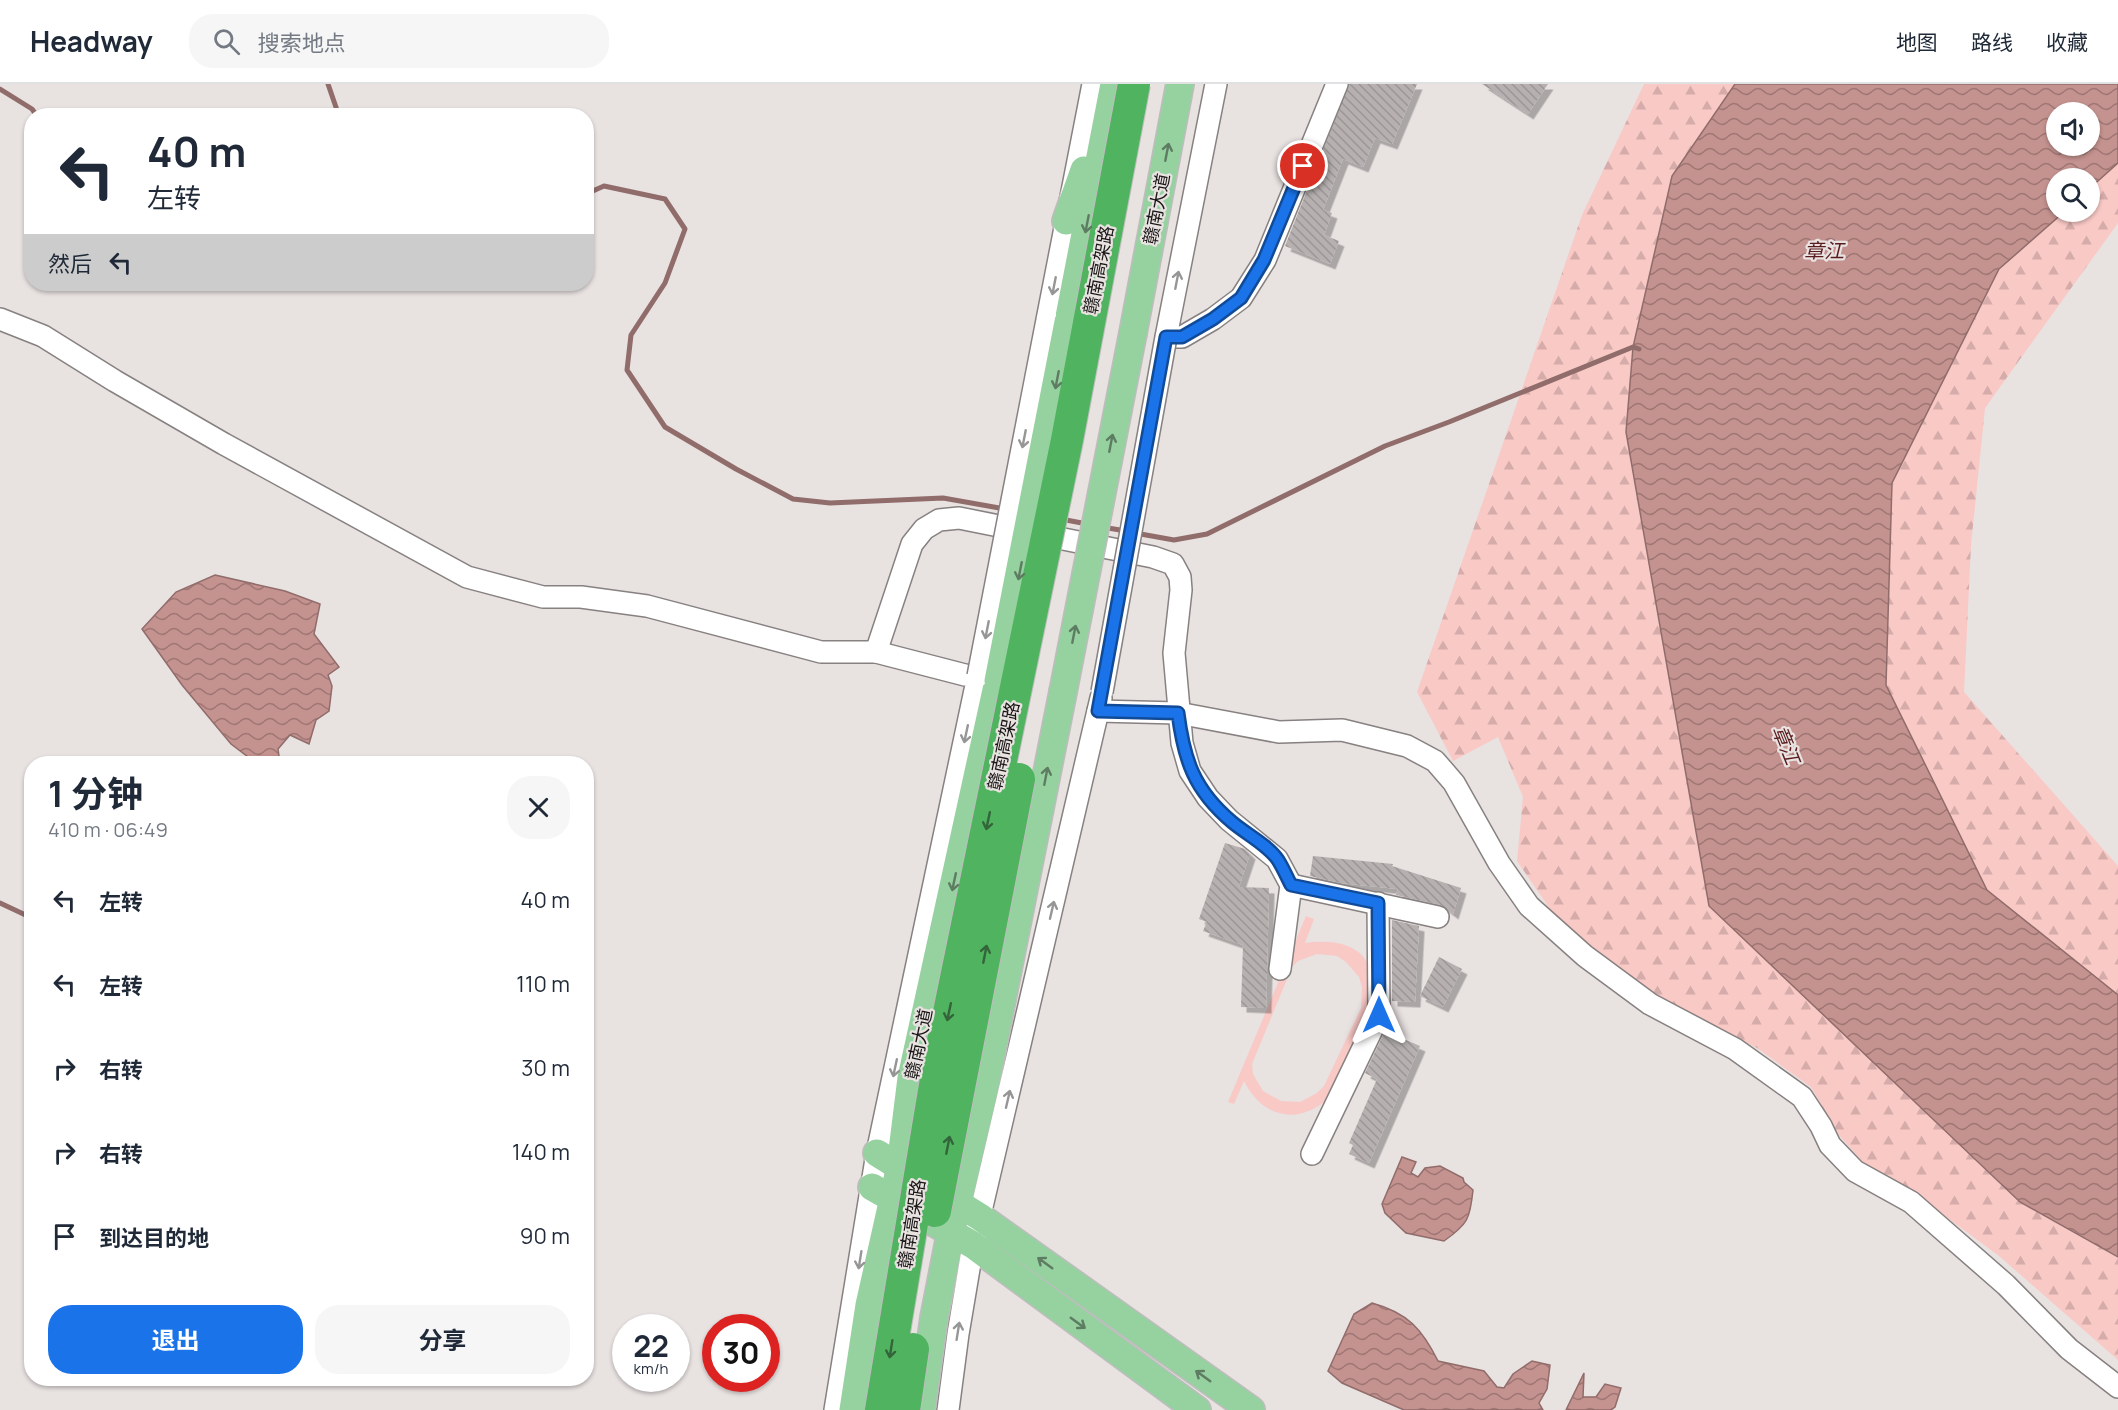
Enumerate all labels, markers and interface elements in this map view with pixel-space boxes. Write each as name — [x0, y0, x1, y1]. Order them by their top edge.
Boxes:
search box — [189, 14, 609, 68]
text: Headway — [30, 22, 153, 60]
icon: search — [210, 25, 243, 58]
text: 搜索地点 — [258, 28, 346, 58]
text: 地图 — [1896, 28, 1938, 56]
text: 路线 — [1971, 28, 2013, 56]
text: 收藏 — [2046, 28, 2088, 56]
map controls — [2046, 102, 2100, 222]
button: sound — [2046, 102, 2100, 156]
text: 40 m — [147, 122, 246, 180]
icon: left — [48, 132, 126, 210]
pin — [1277, 140, 1328, 191]
one-way arrow — [1162, 143, 1173, 162]
icon: arrive — [1286, 149, 1319, 182]
button: search — [2046, 168, 2100, 222]
street label: 赣南大道 — [1137, 171, 1175, 246]
text: 左转 — [147, 179, 201, 216]
one-way arrow — [1081, 214, 1092, 233]
street label: 赣南高架路 — [1078, 223, 1118, 316]
water label: 章江 — [1804, 237, 1846, 264]
icon: left — [104, 246, 137, 279]
text: 然后 — [48, 249, 92, 279]
one-way arrow — [1172, 270, 1183, 290]
one-way arrow — [1048, 275, 1059, 295]
one-way arrow — [1051, 369, 1062, 389]
one-way arrow — [1018, 429, 1029, 448]
one-way arrow — [1106, 434, 1118, 453]
one-way arrow — [1014, 561, 1025, 580]
one-way arrow — [981, 620, 992, 640]
one-way arrow — [1069, 625, 1080, 645]
street label: 赣南高架路 — [982, 699, 1024, 792]
water label: 章江 — [1766, 721, 1807, 770]
one-way arrow — [960, 724, 972, 743]
one-way arrow — [1041, 767, 1052, 786]
text: 1 分钟 — [48, 769, 143, 818]
button: close — [507, 776, 570, 839]
one-way arrow — [982, 811, 993, 831]
text: 410 m · 06:49 — [48, 816, 168, 843]
one-way arrow — [947, 872, 959, 891]
icon: left — [48, 884, 81, 917]
text: 40 m — [521, 885, 570, 915]
text: 左转 — [99, 887, 143, 917]
one-way arrow — [1047, 900, 1058, 920]
one-way arrow — [980, 945, 991, 964]
icon: left — [48, 968, 81, 1001]
text: 110 m — [516, 969, 570, 999]
text: 左转 — [99, 971, 143, 1001]
position arrow — [1347, 983, 1411, 1047]
one-way arrow — [943, 1002, 954, 1022]
street label: 赣南大道 — [899, 1006, 937, 1082]
icon: right — [48, 1052, 81, 1085]
text: 30 m — [521, 1053, 570, 1083]
text: 右转 — [99, 1055, 143, 1085]
one-way arrow — [889, 1058, 900, 1077]
one-way arrow — [1002, 1090, 1014, 1109]
icon: right — [48, 1136, 81, 1169]
one-way arrow — [943, 1136, 954, 1156]
text: 140 m — [512, 1137, 570, 1167]
text: 右转 — [99, 1139, 143, 1169]
street label: 赣南高架路 — [892, 1178, 930, 1270]
icon: arrive — [48, 1220, 81, 1253]
text: 90 m — [520, 1221, 570, 1251]
text: 到达目的地 — [99, 1223, 209, 1253]
one-way arrow — [854, 1250, 865, 1269]
one-way arrow — [1037, 1257, 1053, 1269]
button: 退出 — [48, 1305, 303, 1374]
button: 分享 — [315, 1305, 570, 1374]
speed limit sign: 30 — [702, 1314, 780, 1392]
one-way arrow — [1070, 1316, 1086, 1329]
one-way arrow — [953, 1322, 964, 1342]
text: 22 — [633, 1325, 669, 1366]
one-way arrow — [885, 1339, 896, 1359]
text: km/h — [634, 1358, 668, 1379]
one-way arrow — [1196, 1370, 1212, 1382]

